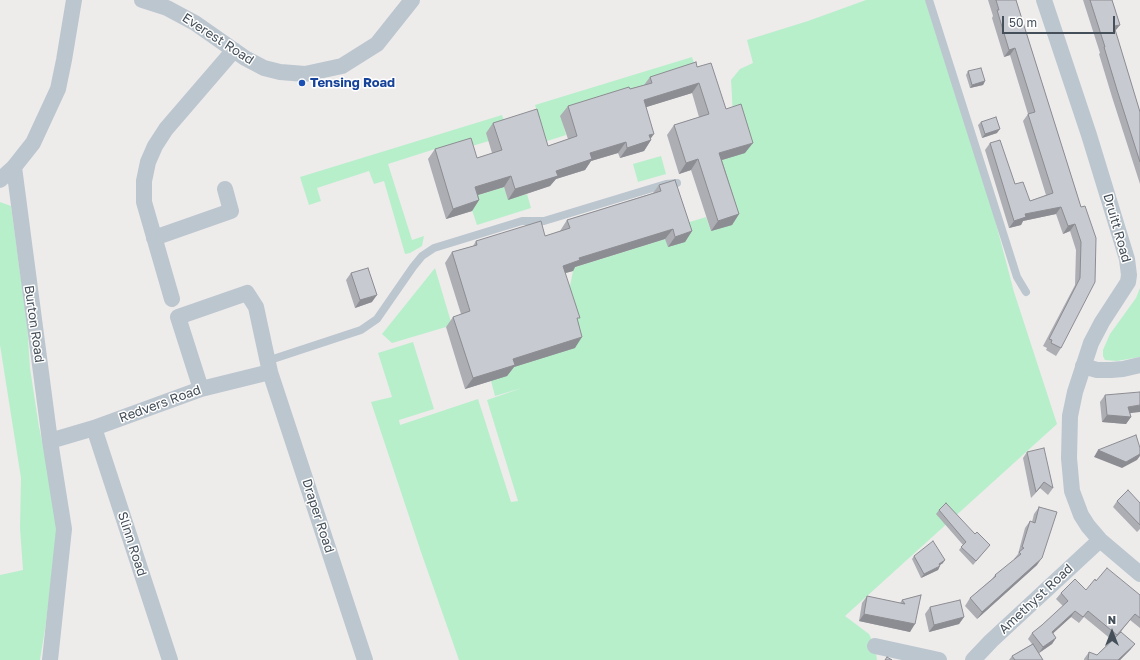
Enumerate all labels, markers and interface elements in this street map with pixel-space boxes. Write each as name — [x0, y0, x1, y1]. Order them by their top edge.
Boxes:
scale bar — [1004, 8, 1117, 34]
street label: Everest Road — [179, 10, 257, 68]
text: 50 m — [1009, 15, 1037, 30]
place label: Tensing Road — [310, 75, 395, 91]
marker: Tensing Road — [297, 78, 307, 88]
street label: Druitt Road — [1100, 192, 1134, 264]
street label: Burton Road — [21, 284, 47, 364]
street label: Redvers Road — [117, 382, 203, 426]
street label: Draper Road — [299, 477, 337, 555]
street label: Slinn Road — [114, 510, 150, 578]
street label: Amethyst Road — [996, 561, 1076, 637]
north arrow — [1092, 612, 1132, 652]
text: N — [1108, 613, 1116, 626]

